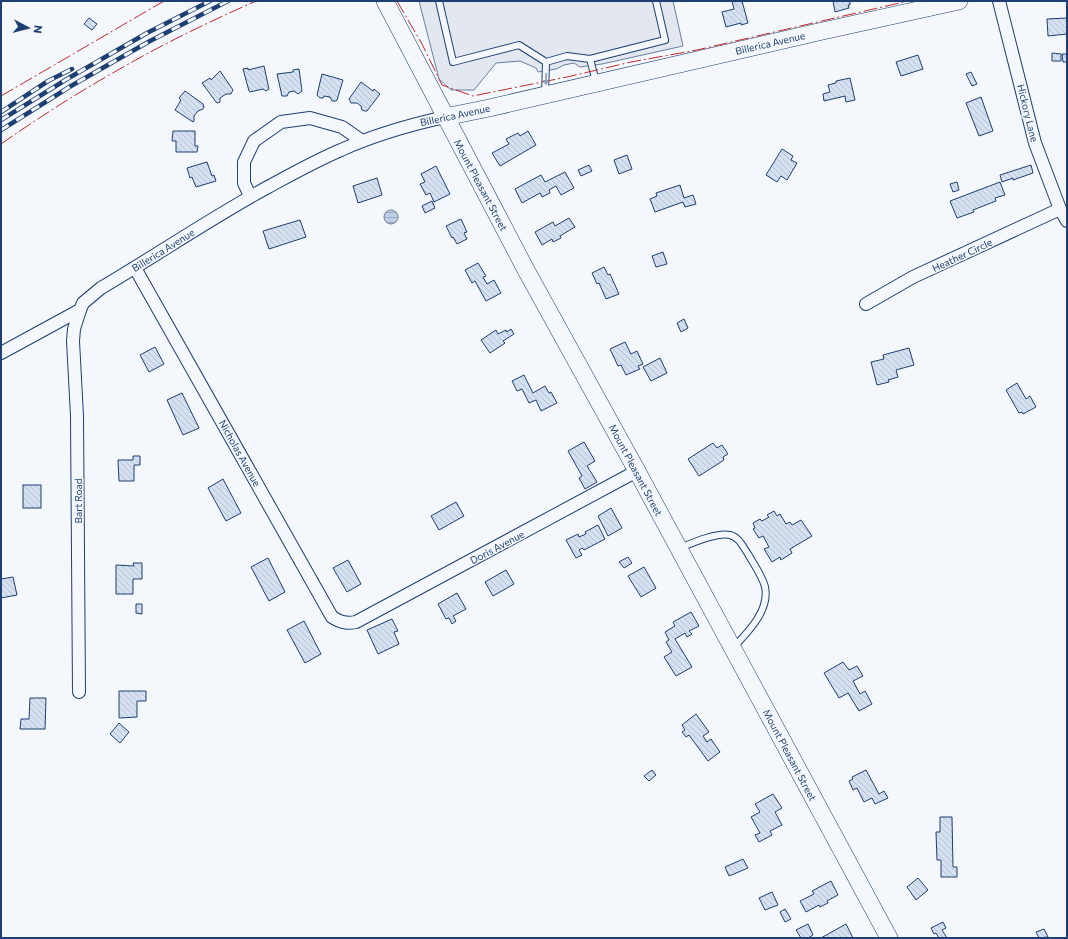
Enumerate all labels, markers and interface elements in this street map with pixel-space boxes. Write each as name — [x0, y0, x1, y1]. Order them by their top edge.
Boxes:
north arrow — [8, 8, 48, 48]
text: N — [31, 24, 45, 34]
street label: Billerica Avenue — [734, 29, 806, 57]
one-way arrow — [543, 73, 549, 86]
street label: Hickory Lane — [1015, 83, 1041, 143]
street label: Billerica Avenue — [419, 102, 491, 128]
street label: Mount Pleasant Street — [452, 137, 510, 233]
street label: Billerica Avenue — [130, 226, 196, 274]
street label: Heather Circle — [930, 236, 994, 274]
street label: Nicholas Avenue — [217, 418, 263, 488]
street label: Mount Pleasant Street — [607, 422, 665, 518]
street label: Bart Road — [72, 478, 84, 524]
street label: Doris Avenue — [468, 528, 526, 566]
street label: Mount Pleasant Street — [761, 707, 819, 803]

